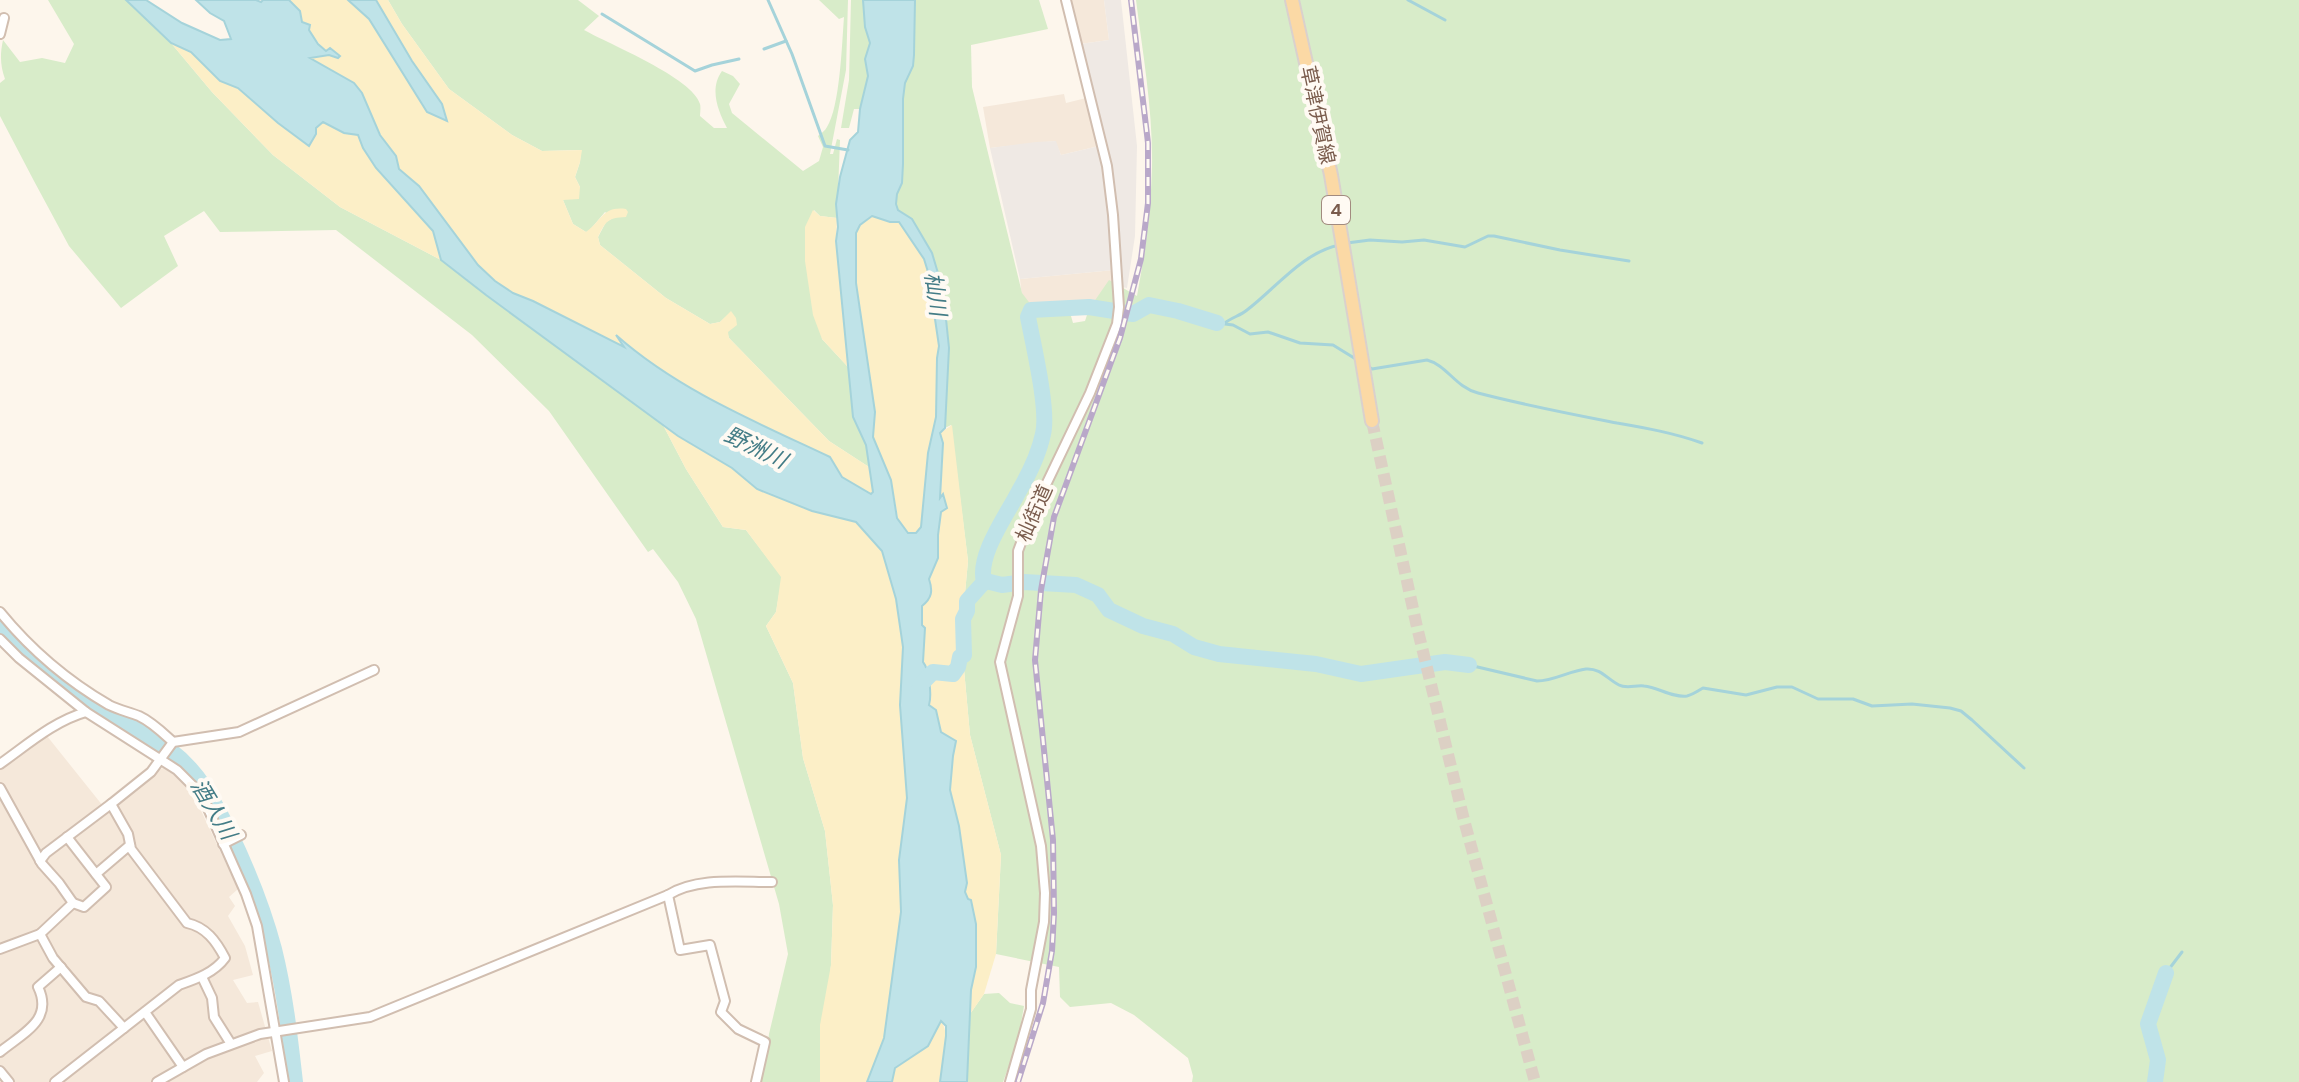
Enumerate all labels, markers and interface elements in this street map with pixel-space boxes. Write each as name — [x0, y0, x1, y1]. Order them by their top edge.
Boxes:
street label: 草津伊賀線 — [1295, 63, 1341, 167]
road number: 4 — [1322, 196, 1350, 224]
water label: 杣川 — [918, 270, 953, 320]
water label: 野洲川 — [720, 420, 794, 476]
street label: 杣街道 — [1010, 480, 1058, 546]
water label: 酒人川 — [184, 773, 244, 847]

